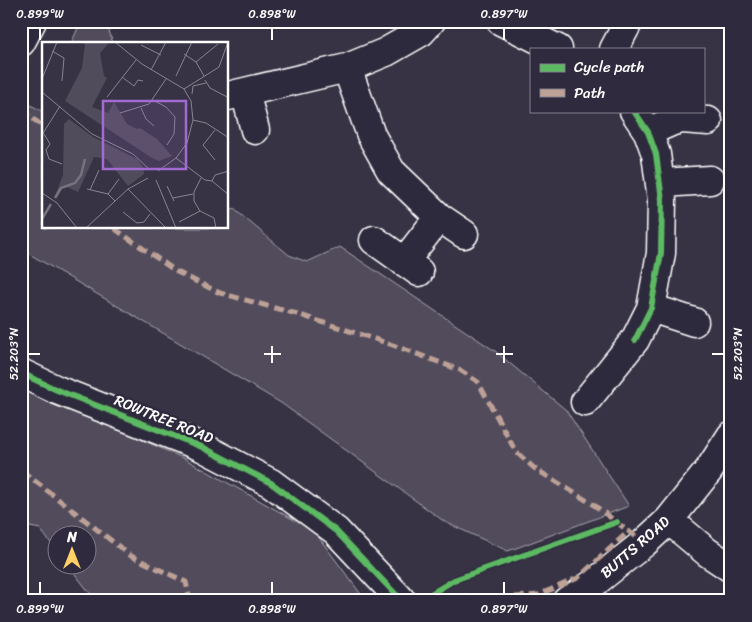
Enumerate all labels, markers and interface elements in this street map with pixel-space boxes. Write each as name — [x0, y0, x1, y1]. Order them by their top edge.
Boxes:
text: 0.899°W — [16, 3, 65, 25]
text: 0.898°W — [248, 3, 296, 25]
text: 0.897°W — [480, 3, 528, 25]
inset map — [42, 42, 229, 229]
legend — [530, 48, 704, 112]
text: Cycle path — [574, 54, 645, 80]
text: Path — [574, 80, 605, 106]
text: 52.203°N — [3, 327, 25, 380]
text: 52.203°N — [727, 327, 749, 380]
street label: ROWTREE ROAD — [110, 387, 218, 451]
street label: BUTTS ROAD — [594, 509, 676, 585]
north arrow — [48, 524, 98, 574]
text: N — [66, 525, 77, 550]
text: 0.899°W — [16, 598, 65, 620]
text: 0.898°W — [248, 598, 296, 620]
text: 0.897°W — [480, 598, 528, 620]

